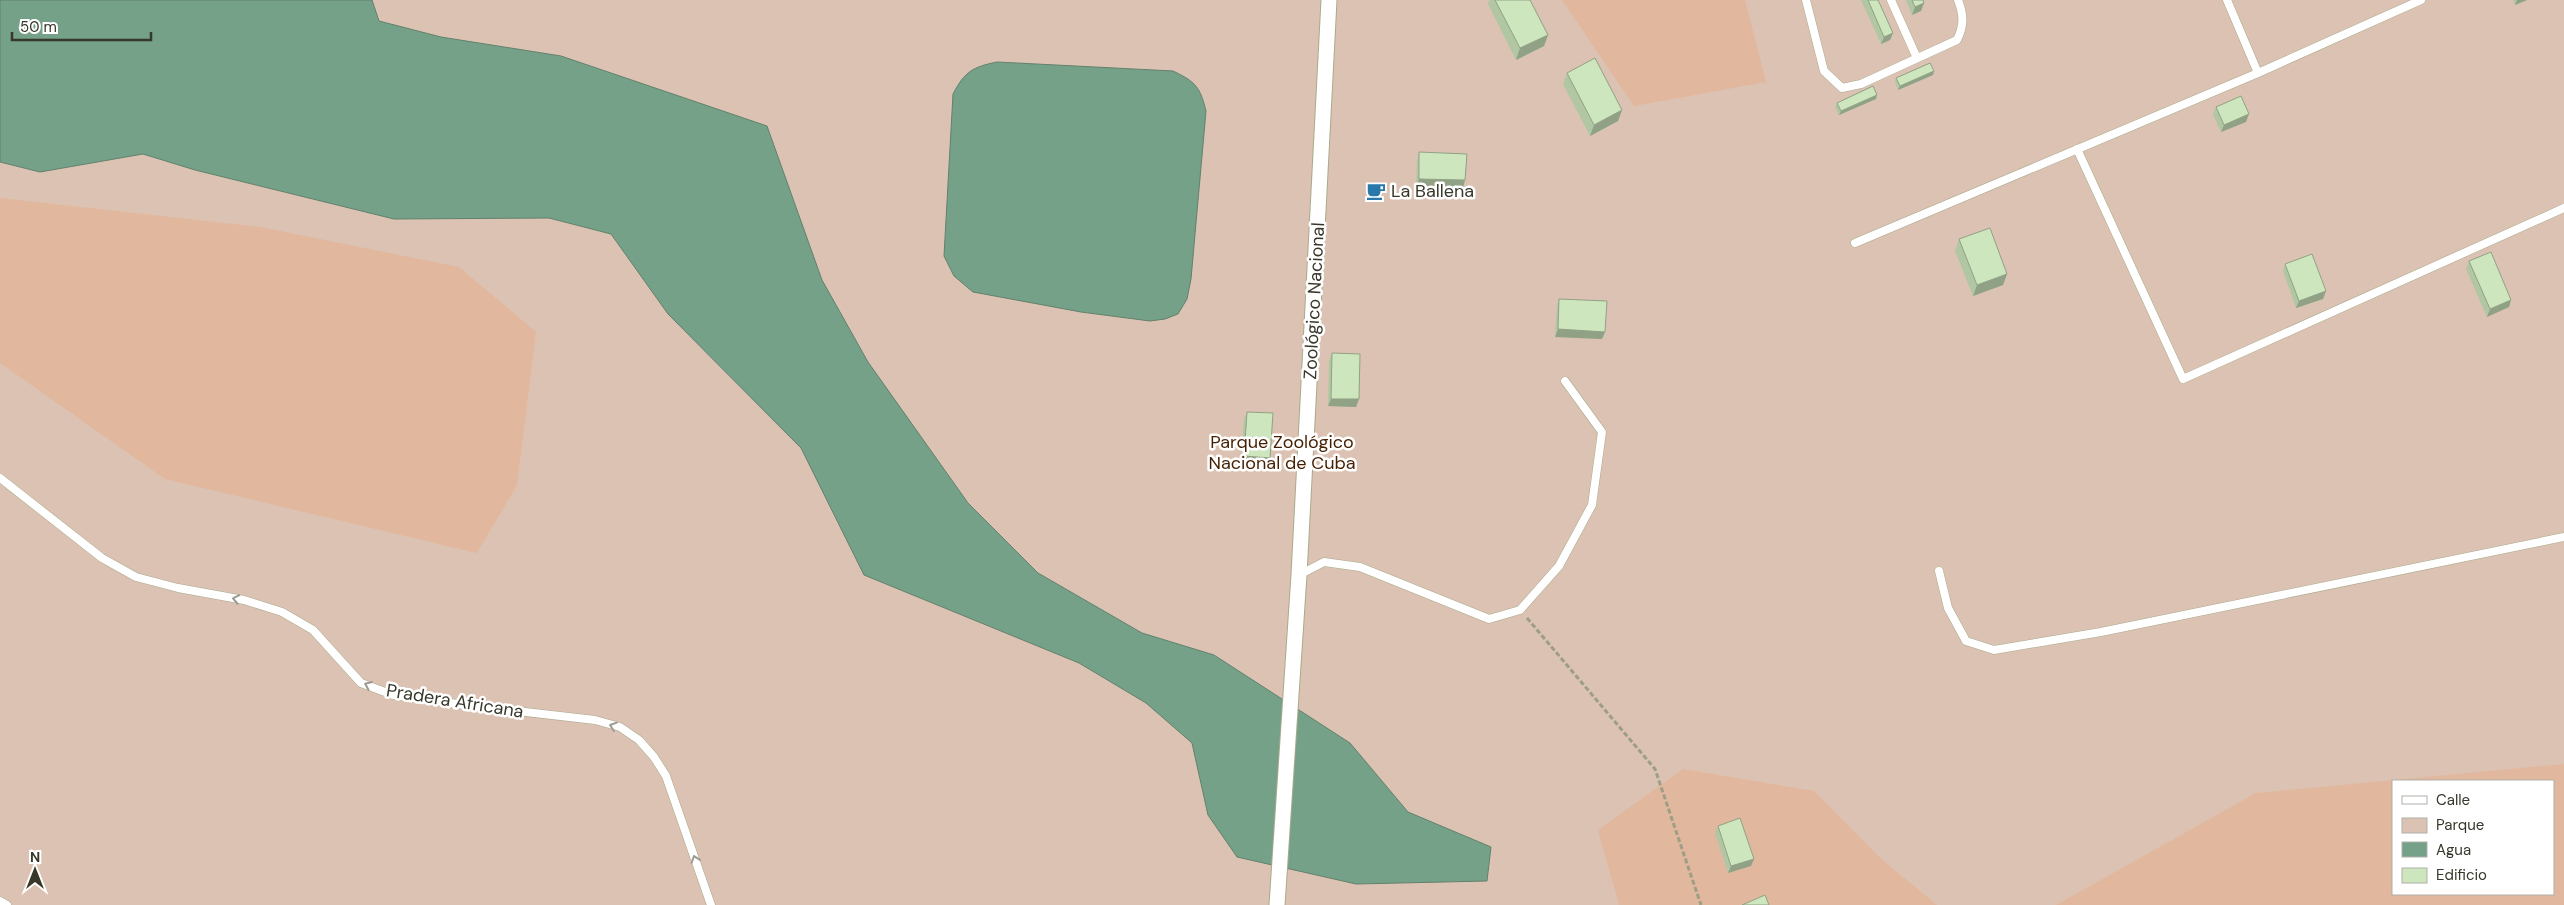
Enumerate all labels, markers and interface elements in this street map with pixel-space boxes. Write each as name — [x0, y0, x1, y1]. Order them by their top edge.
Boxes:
scale bar — [12, 10, 151, 42]
text: 50 m — [20, 17, 57, 37]
place label: La Ballena — [1391, 179, 1474, 203]
cafe icon: La Ballena — [1365, 180, 1387, 202]
street label: Zoológico Nacional — [1298, 222, 1330, 380]
park label: Parque Zoológico Nacional de Cuba — [1208, 430, 1356, 475]
one-way arrow — [231, 594, 240, 605]
street label: Pradera Africana — [385, 678, 525, 724]
one-way arrow — [364, 680, 373, 691]
one-way arrow — [610, 721, 618, 731]
legend — [2392, 780, 2554, 895]
text: Calle — [2436, 790, 2470, 810]
text: Parque — [2436, 815, 2484, 835]
text: Agua — [2436, 840, 2471, 860]
north arrow — [10, 845, 60, 895]
text: N — [30, 848, 40, 866]
one-way arrow — [691, 855, 701, 864]
text: Edificio — [2436, 865, 2487, 885]

